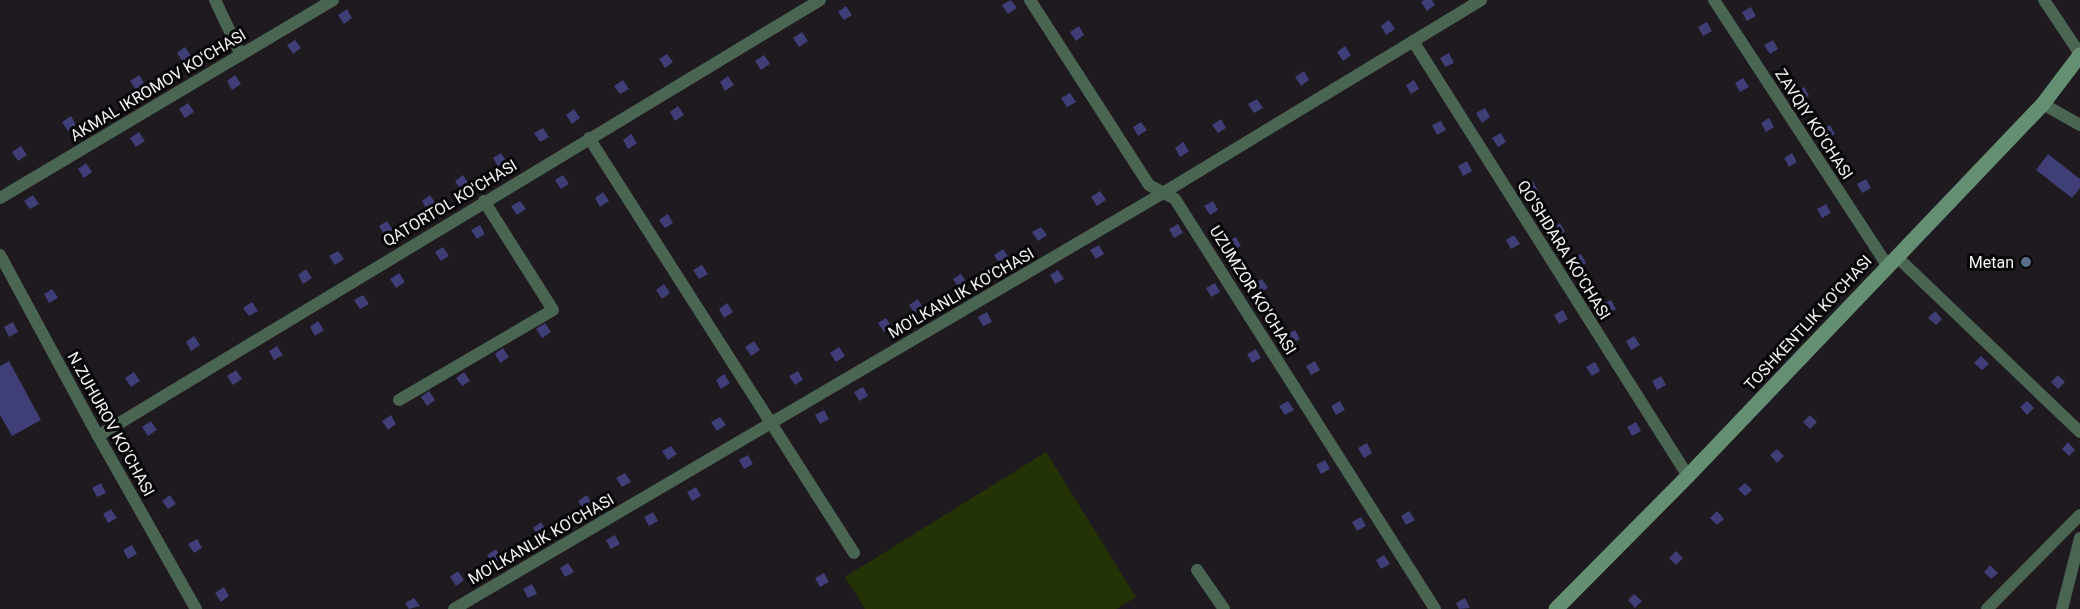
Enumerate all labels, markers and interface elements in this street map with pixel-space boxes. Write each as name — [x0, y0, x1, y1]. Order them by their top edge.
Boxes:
street label: AKMAL IKROMOV KO'CHASI — [67, 25, 249, 145]
street label: ZAVQIY KO'CHASI — [1771, 65, 1857, 183]
street label: QATORTOL KO'CHASI — [380, 156, 520, 250]
street label: QO'SHDARA KO'CHASI — [1513, 177, 1615, 323]
street label: UZUMZOR KO'CHASI — [1206, 222, 1300, 358]
street label: MO'LKANLIK KO'CHASI — [885, 243, 1037, 343]
street label: TOSHKENTLIK KO'CHASI — [1740, 251, 1876, 395]
place label: Metan — [1969, 253, 2014, 272]
marker: Metan — [2019, 255, 2033, 269]
street label: N.ZUHUROV KO'CHASI — [63, 349, 159, 499]
street label: MO'LKANLIK KO'CHASI — [465, 489, 617, 589]

